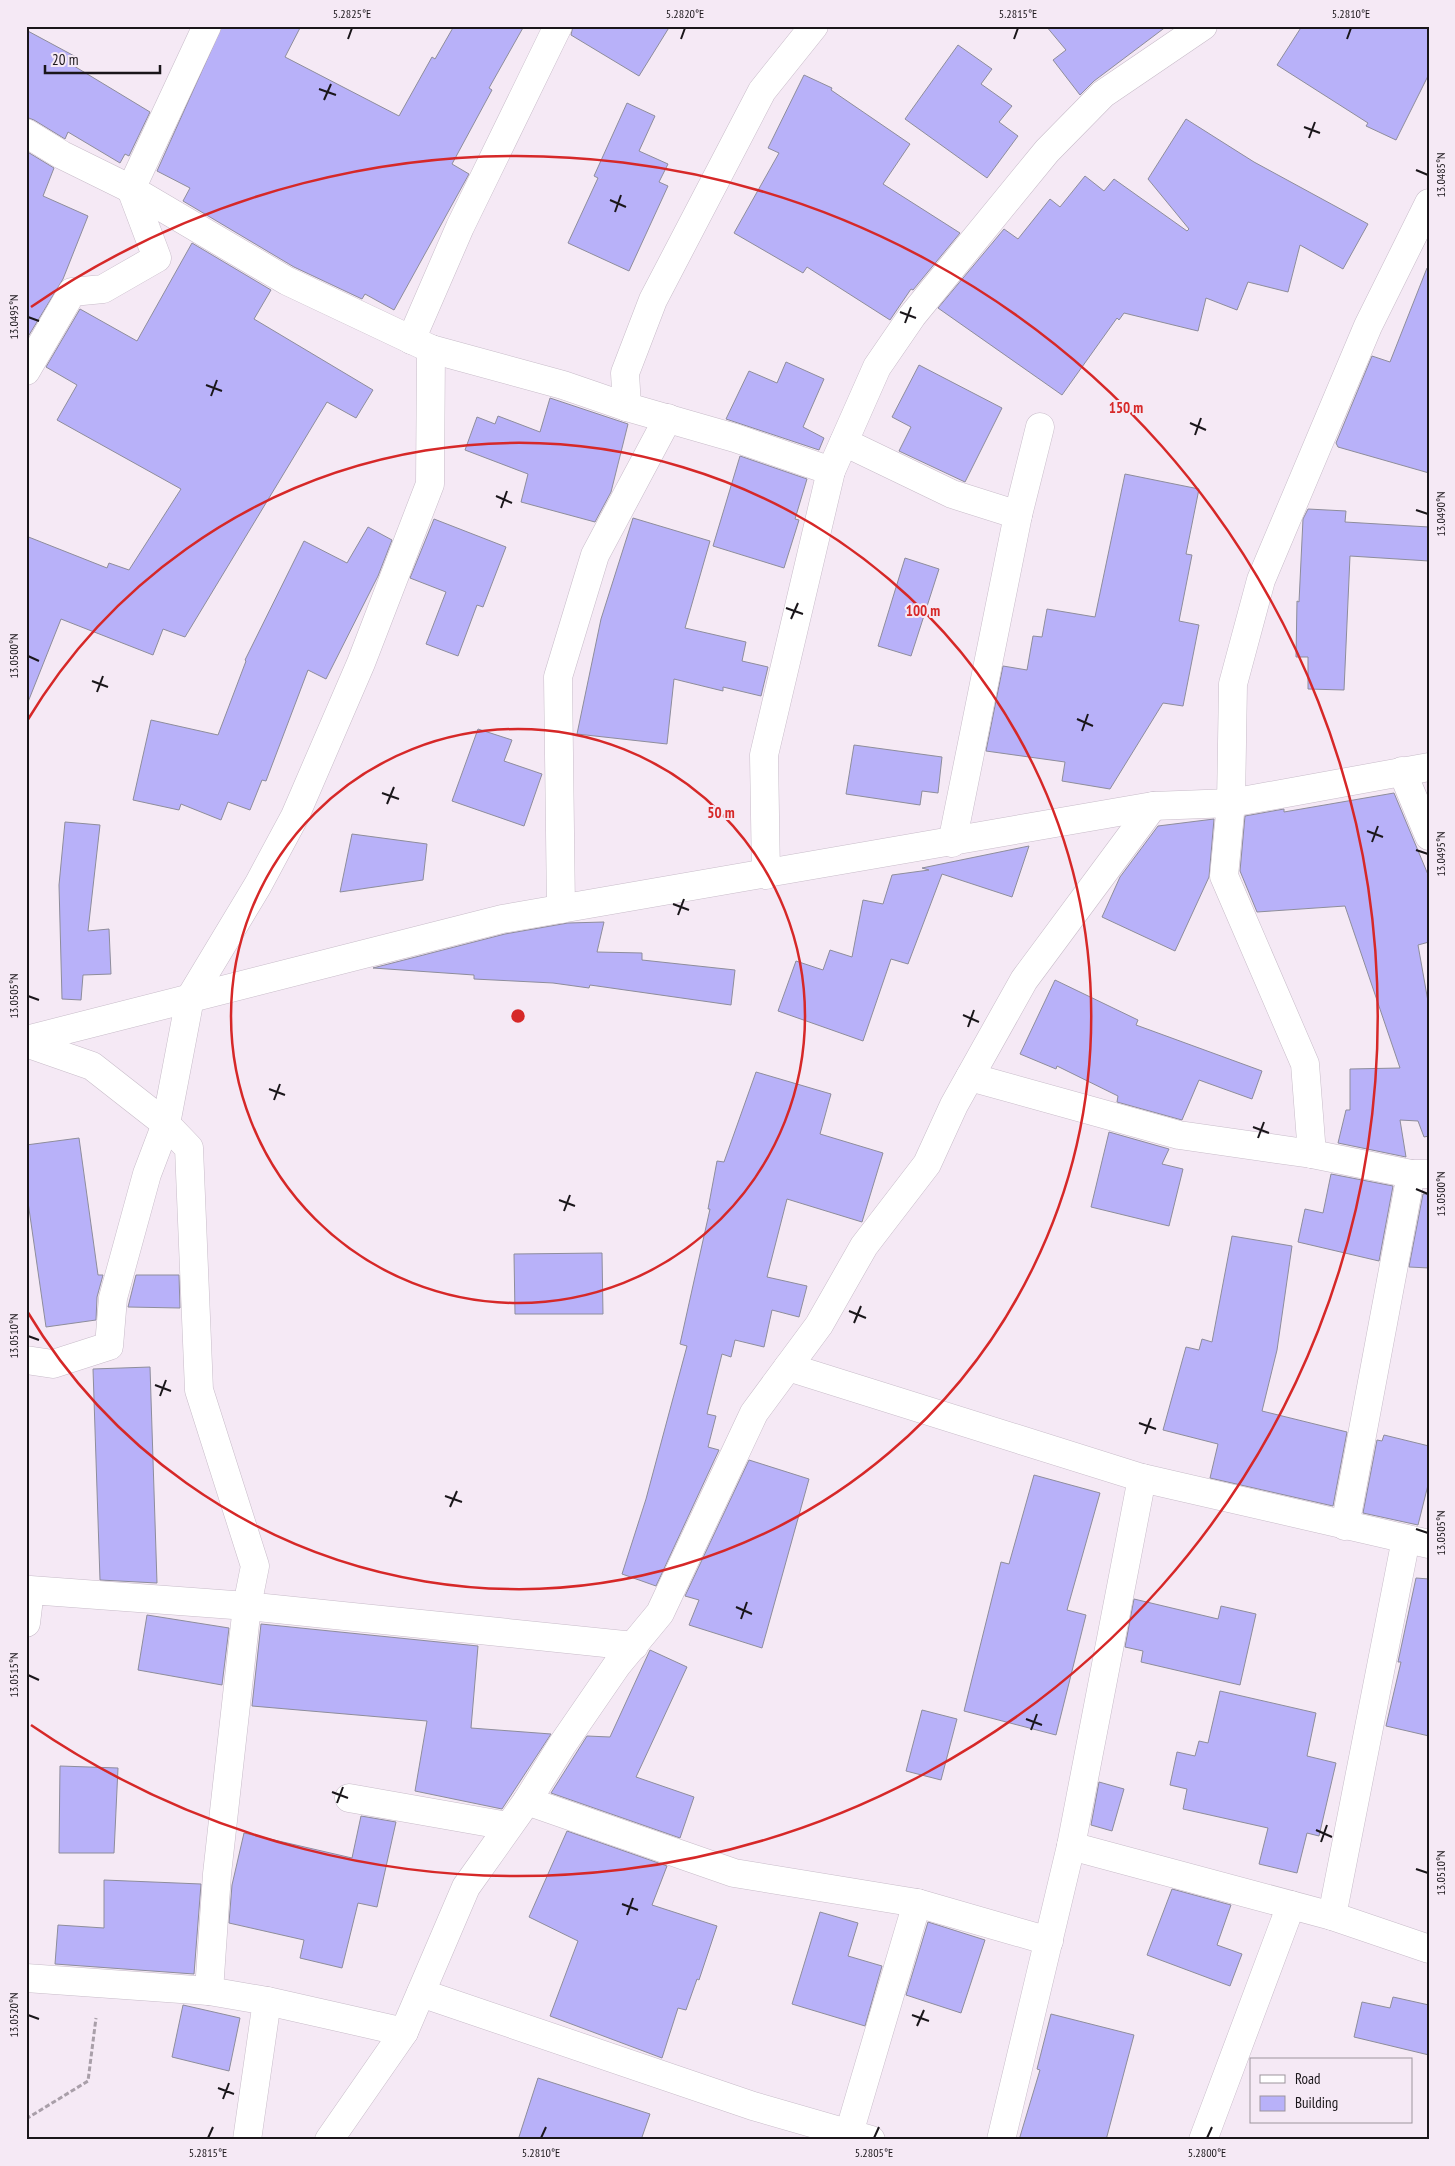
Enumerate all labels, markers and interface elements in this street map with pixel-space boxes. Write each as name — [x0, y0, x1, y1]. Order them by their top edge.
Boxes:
text: 5.2825°E — [333, 6, 371, 21]
text: 5.2820°E — [666, 6, 704, 21]
text: 5.2815°E — [999, 6, 1037, 21]
text: 5.2810°E — [1332, 6, 1370, 21]
scale bar — [45, 42, 160, 74]
text: 20 m — [52, 50, 78, 69]
text: 13.0485°N — [1433, 152, 1448, 198]
text: 13.0495°N — [6, 294, 21, 340]
text: 150 m — [1109, 398, 1143, 417]
text: 13.0490°N — [1433, 491, 1448, 537]
text: 100 m — [906, 601, 940, 620]
text: 13.0500°N — [6, 633, 21, 679]
text: 50 m — [707, 803, 735, 822]
text: 13.0495°N — [1433, 831, 1448, 877]
text: 13.0505°N — [6, 973, 21, 1019]
centre of rings — [509, 1007, 527, 1025]
text: 13.0500°N — [1433, 1171, 1448, 1217]
text: 13.0510°N — [6, 1313, 21, 1359]
text: 13.0505°N — [1433, 1510, 1448, 1556]
text: 13.0515°N — [6, 1652, 21, 1698]
text: 13.0510°N — [1433, 1850, 1448, 1896]
text: 13.0520°N — [6, 1992, 21, 2038]
legend — [1250, 2058, 1412, 2124]
text: Road — [1295, 2069, 1321, 2088]
text: Building — [1295, 2093, 1338, 2112]
text: 5.2815°E — [189, 2145, 227, 2160]
text: 5.2810°E — [522, 2145, 560, 2160]
text: 5.2805°E — [855, 2145, 893, 2160]
text: 5.2800°E — [1188, 2145, 1226, 2160]

